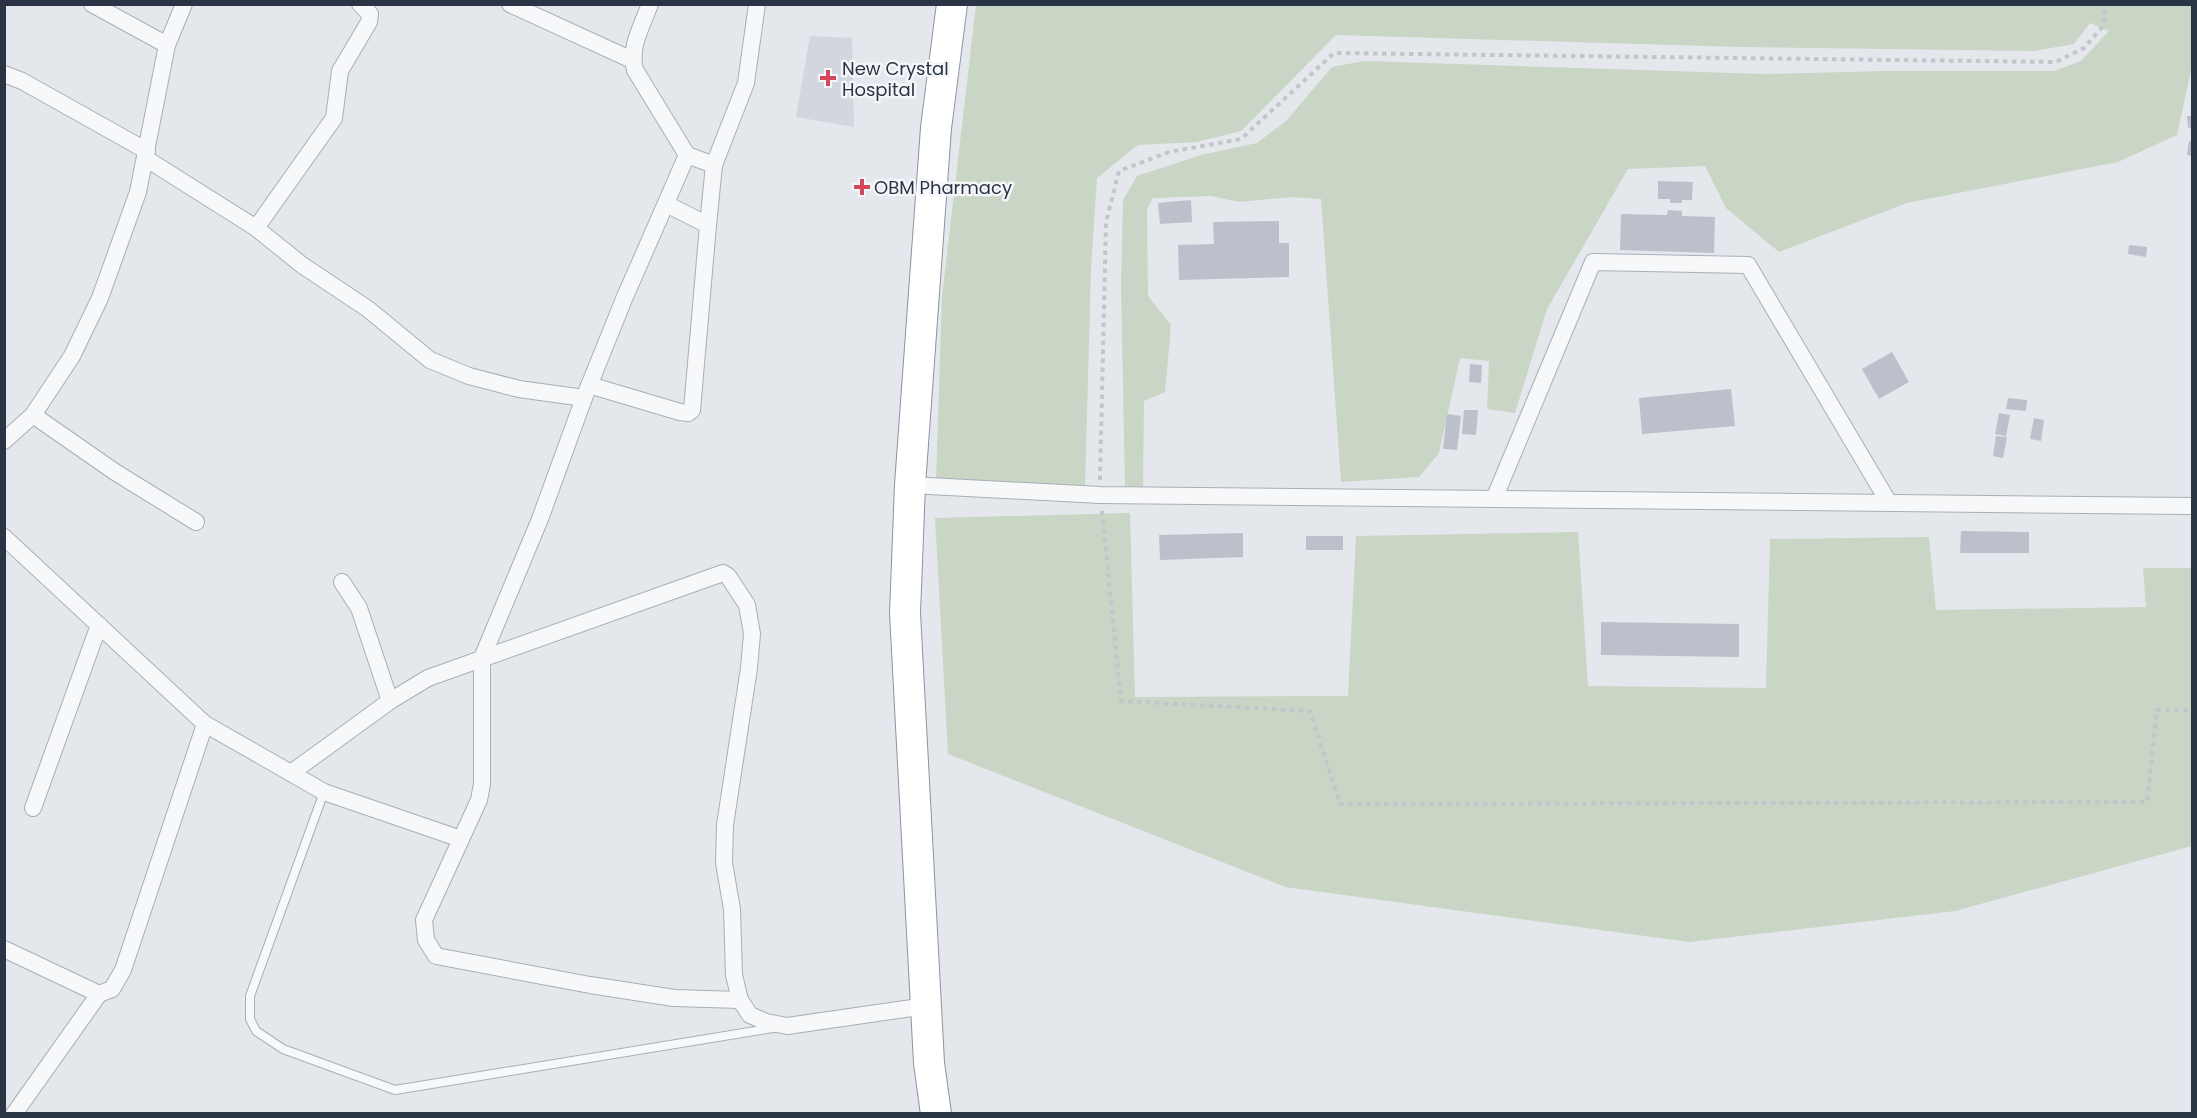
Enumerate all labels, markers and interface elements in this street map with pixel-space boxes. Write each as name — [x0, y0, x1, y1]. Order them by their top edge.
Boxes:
place label: New Crystal Hospital — [842, 56, 949, 102]
marker: New Crystal Hospital — [819, 69, 837, 87]
place label: OBM Pharmacy — [874, 175, 1012, 200]
marker: OBM Pharmacy — [855, 180, 869, 194]

